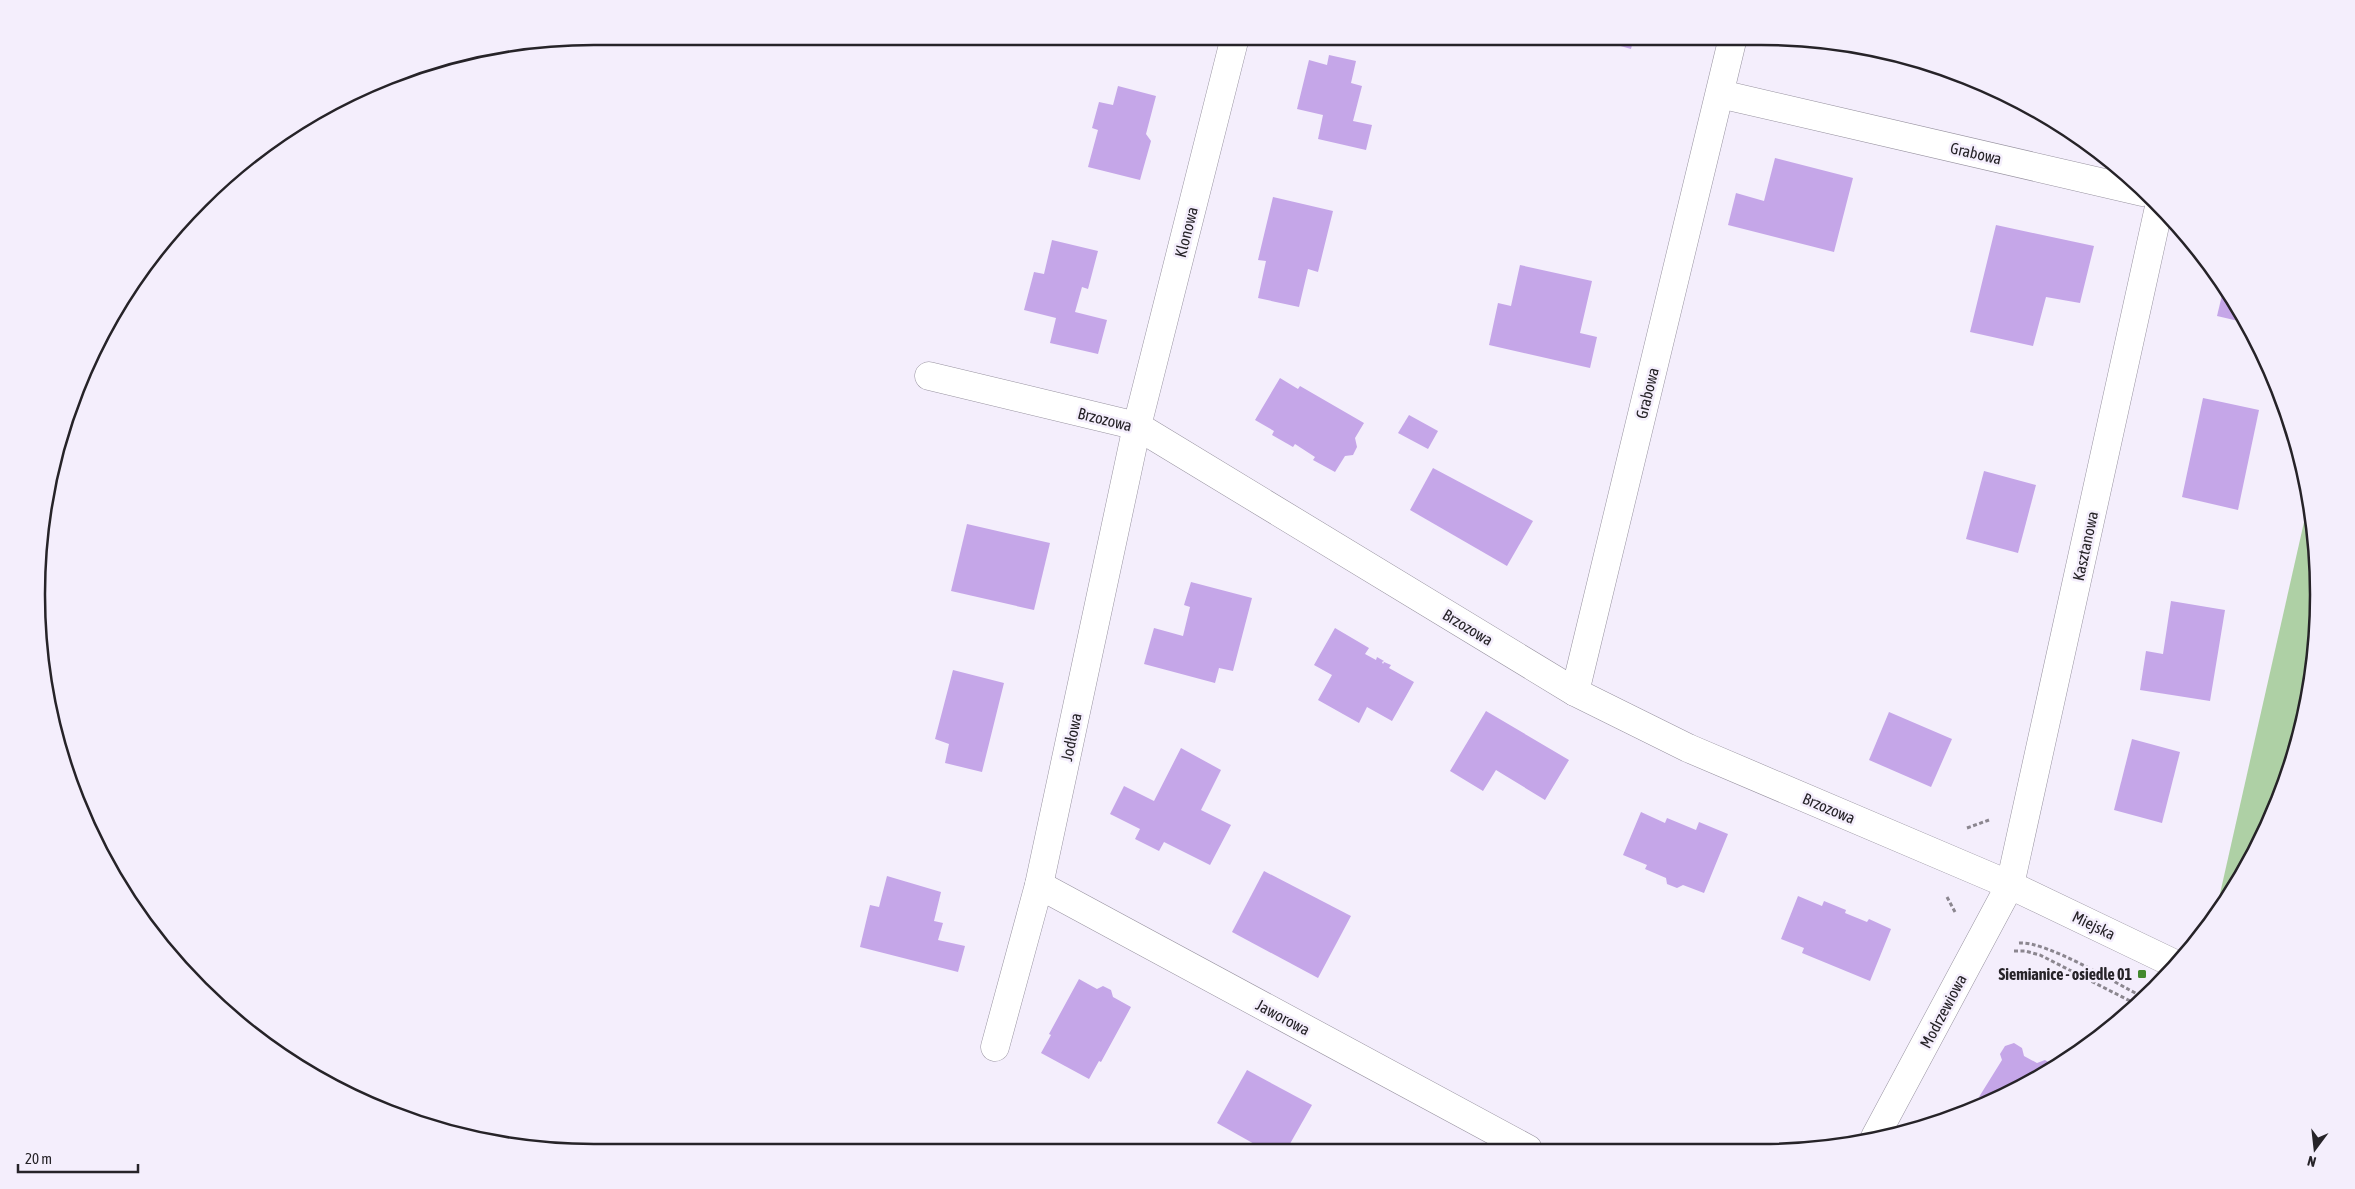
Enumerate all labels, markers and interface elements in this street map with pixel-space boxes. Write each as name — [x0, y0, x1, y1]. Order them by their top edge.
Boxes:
street label: Grabowa — [1949, 138, 2003, 168]
street label: Klonowa — [1171, 205, 1201, 259]
street label: Grabowa — [1632, 366, 1662, 420]
street label: Brzozowa — [1076, 404, 1134, 434]
street label: Kasztanowa — [2069, 510, 2101, 582]
street label: Brzozowa — [1440, 605, 1496, 649]
street label: Jodłowa — [1057, 711, 1085, 763]
street label: Brzozowa — [1800, 789, 1858, 827]
street label: Miejska — [2069, 907, 2118, 944]
place label: Siemianice - osiedle 01 — [1998, 965, 2132, 983]
marker: Siemianice - osiedle 01 — [2136, 968, 2148, 980]
street label: Modrzewiowa — [1916, 971, 1970, 1051]
street label: Jaworowa — [1253, 995, 1313, 1039]
north arrow — [2290, 1124, 2340, 1174]
scale bar — [18, 1142, 138, 1174]
text: 20 m — [25, 1150, 52, 1167]
text: N — [2306, 1153, 2318, 1170]

